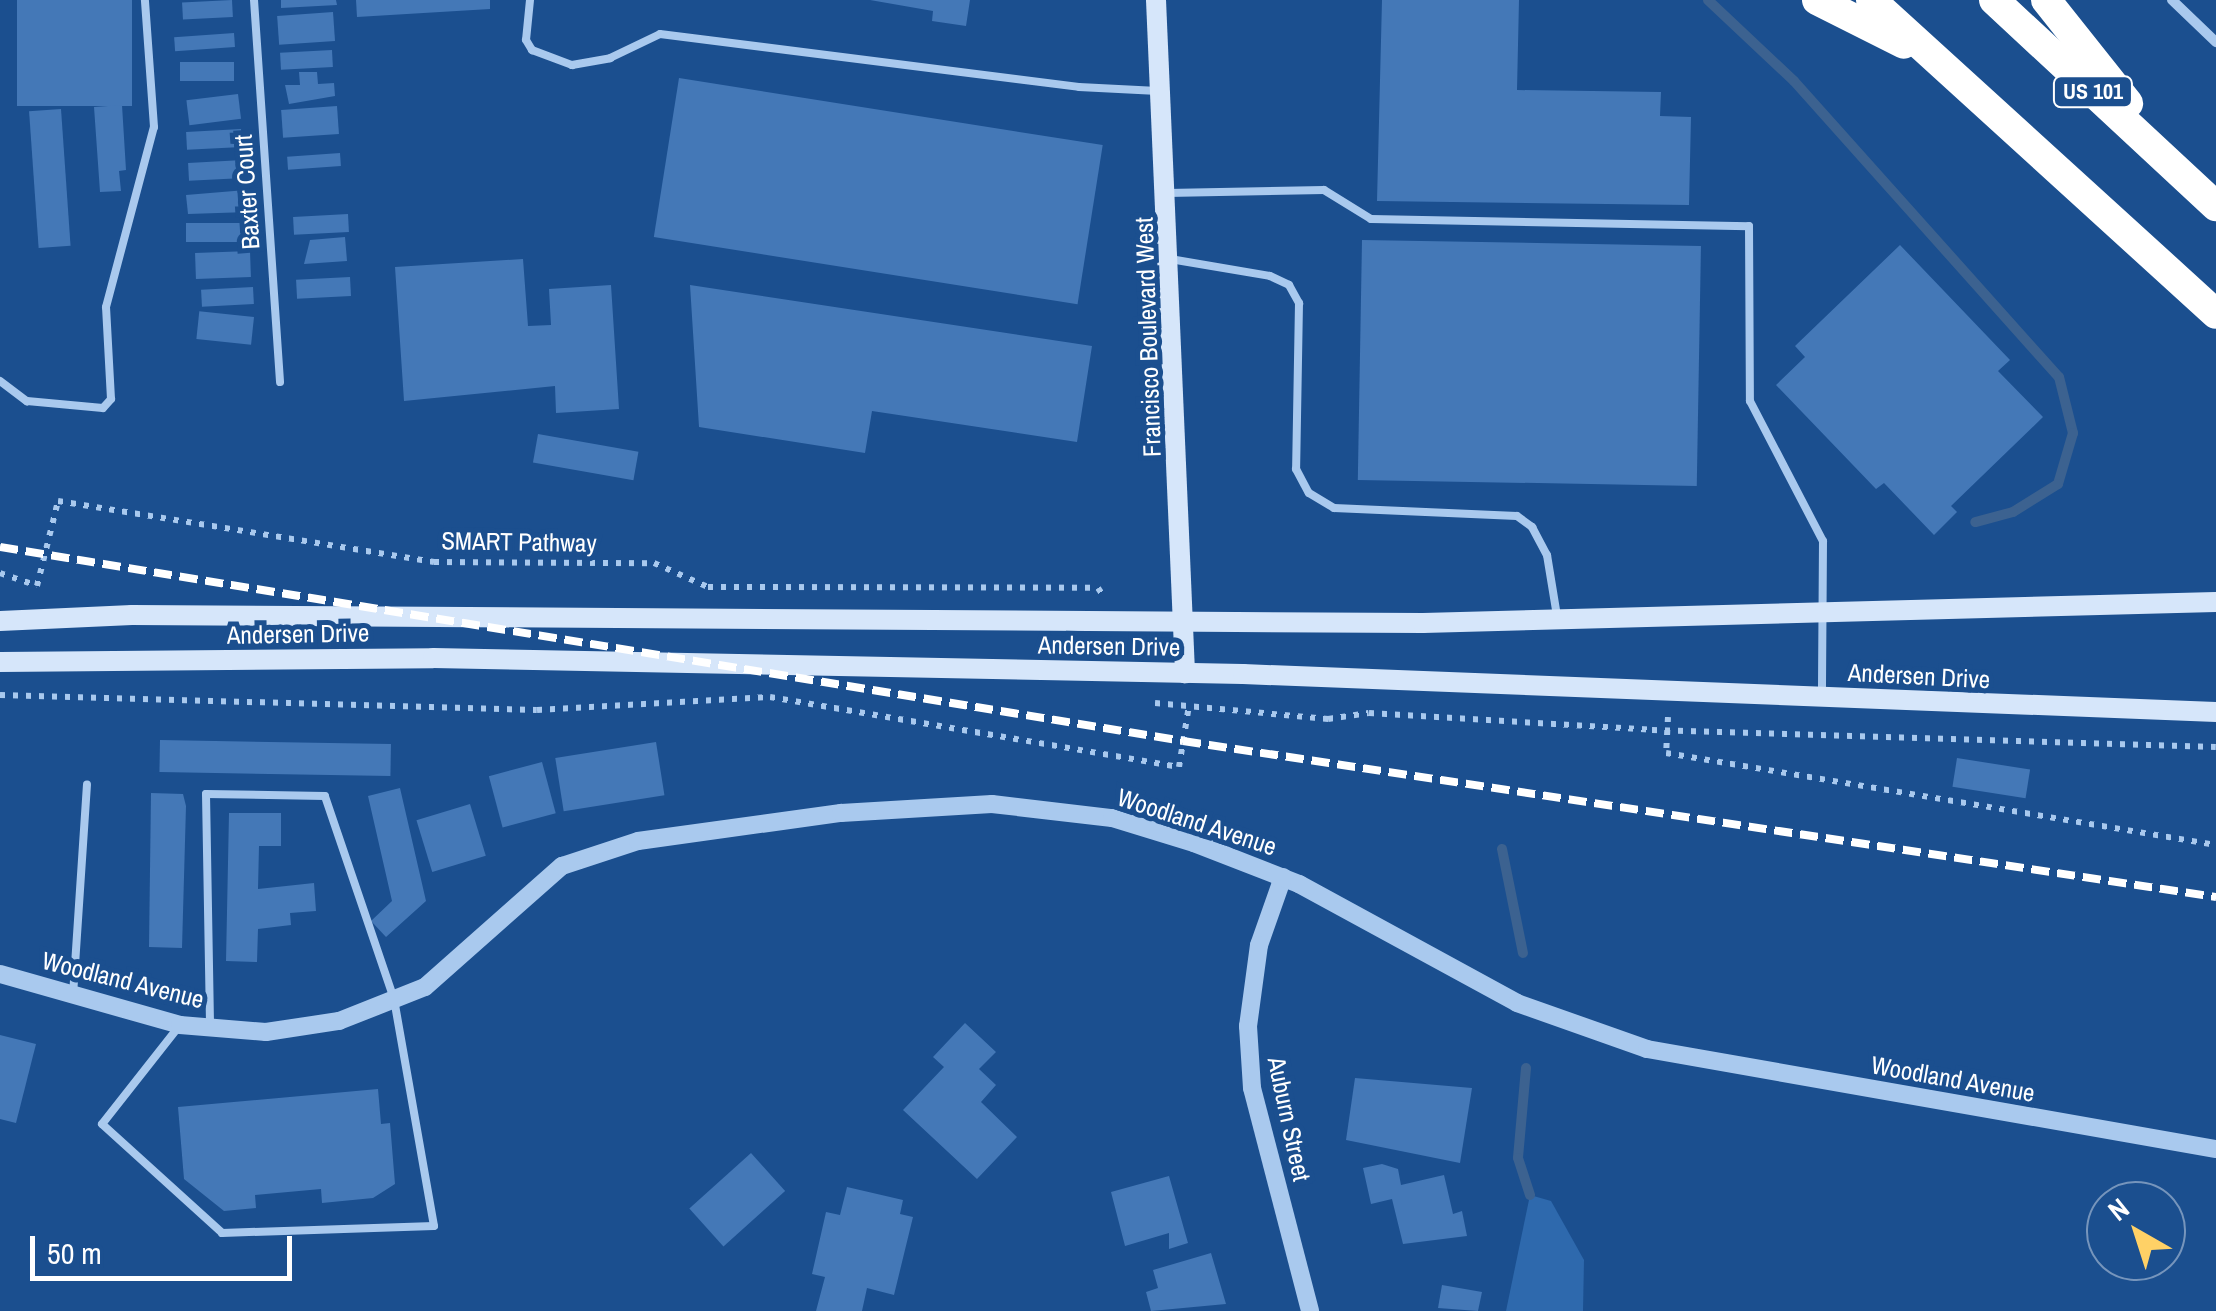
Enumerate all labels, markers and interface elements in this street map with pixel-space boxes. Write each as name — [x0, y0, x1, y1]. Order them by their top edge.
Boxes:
road number: US 101 — [2050, 75, 2136, 109]
street label: Baxter Court — [228, 134, 266, 250]
street label: Francisco Boulevard West — [1129, 217, 1167, 457]
street label: SMART Pathway — [441, 526, 597, 558]
street label: Andersen Drive — [227, 618, 369, 650]
street label: Andersen Drive — [1038, 630, 1180, 662]
street label: Andersen Drive — [1847, 657, 1991, 695]
street label: Woodland Avenue — [1113, 782, 1281, 862]
street label: Woodland Avenue — [38, 945, 208, 1015]
street label: Woodland Avenue — [1868, 1050, 2038, 1108]
street label: Auburn Street — [1261, 1054, 1317, 1184]
north arrow — [2086, 1181, 2186, 1281]
text: N — [2100, 1189, 2137, 1229]
scale bar — [35, 1216, 298, 1278]
text: 50 m — [47, 1233, 102, 1273]

